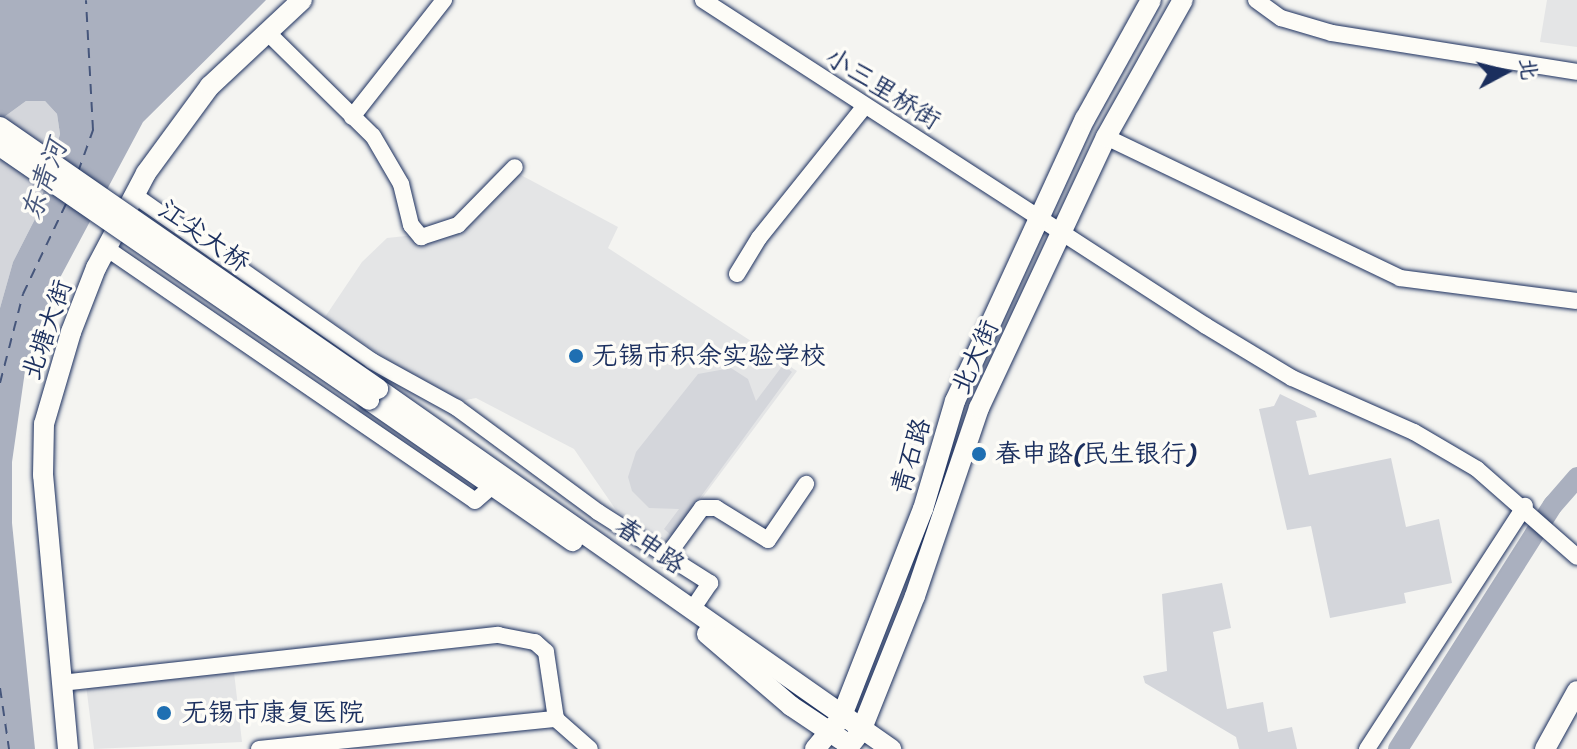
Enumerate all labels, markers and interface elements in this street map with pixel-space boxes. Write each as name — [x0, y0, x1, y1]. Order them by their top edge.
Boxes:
north arrow — [1465, 32, 1545, 112]
street label: 小三里桥街 — [820, 41, 946, 137]
text: 北 — [1509, 56, 1550, 82]
water label: 东青河 — [14, 135, 74, 225]
street label: 江尖大桥 — [152, 193, 256, 279]
street label: 北塘大街 — [15, 276, 79, 384]
street label: 北大街 — [945, 315, 1005, 399]
place label: 无锡市积余实验学校 — [592, 340, 826, 372]
marker: 无锡市积余实验学校 — [567, 347, 585, 365]
street label: 青石路 — [885, 414, 937, 498]
place label: 春申路(民生银行) — [995, 438, 1195, 470]
marker: 春申路(民生银行) — [970, 445, 988, 463]
street label: 春申路 — [609, 511, 691, 581]
place label: 无锡市康复医院 — [182, 697, 364, 729]
marker: 无锡市康复医院 — [153, 702, 175, 724]

